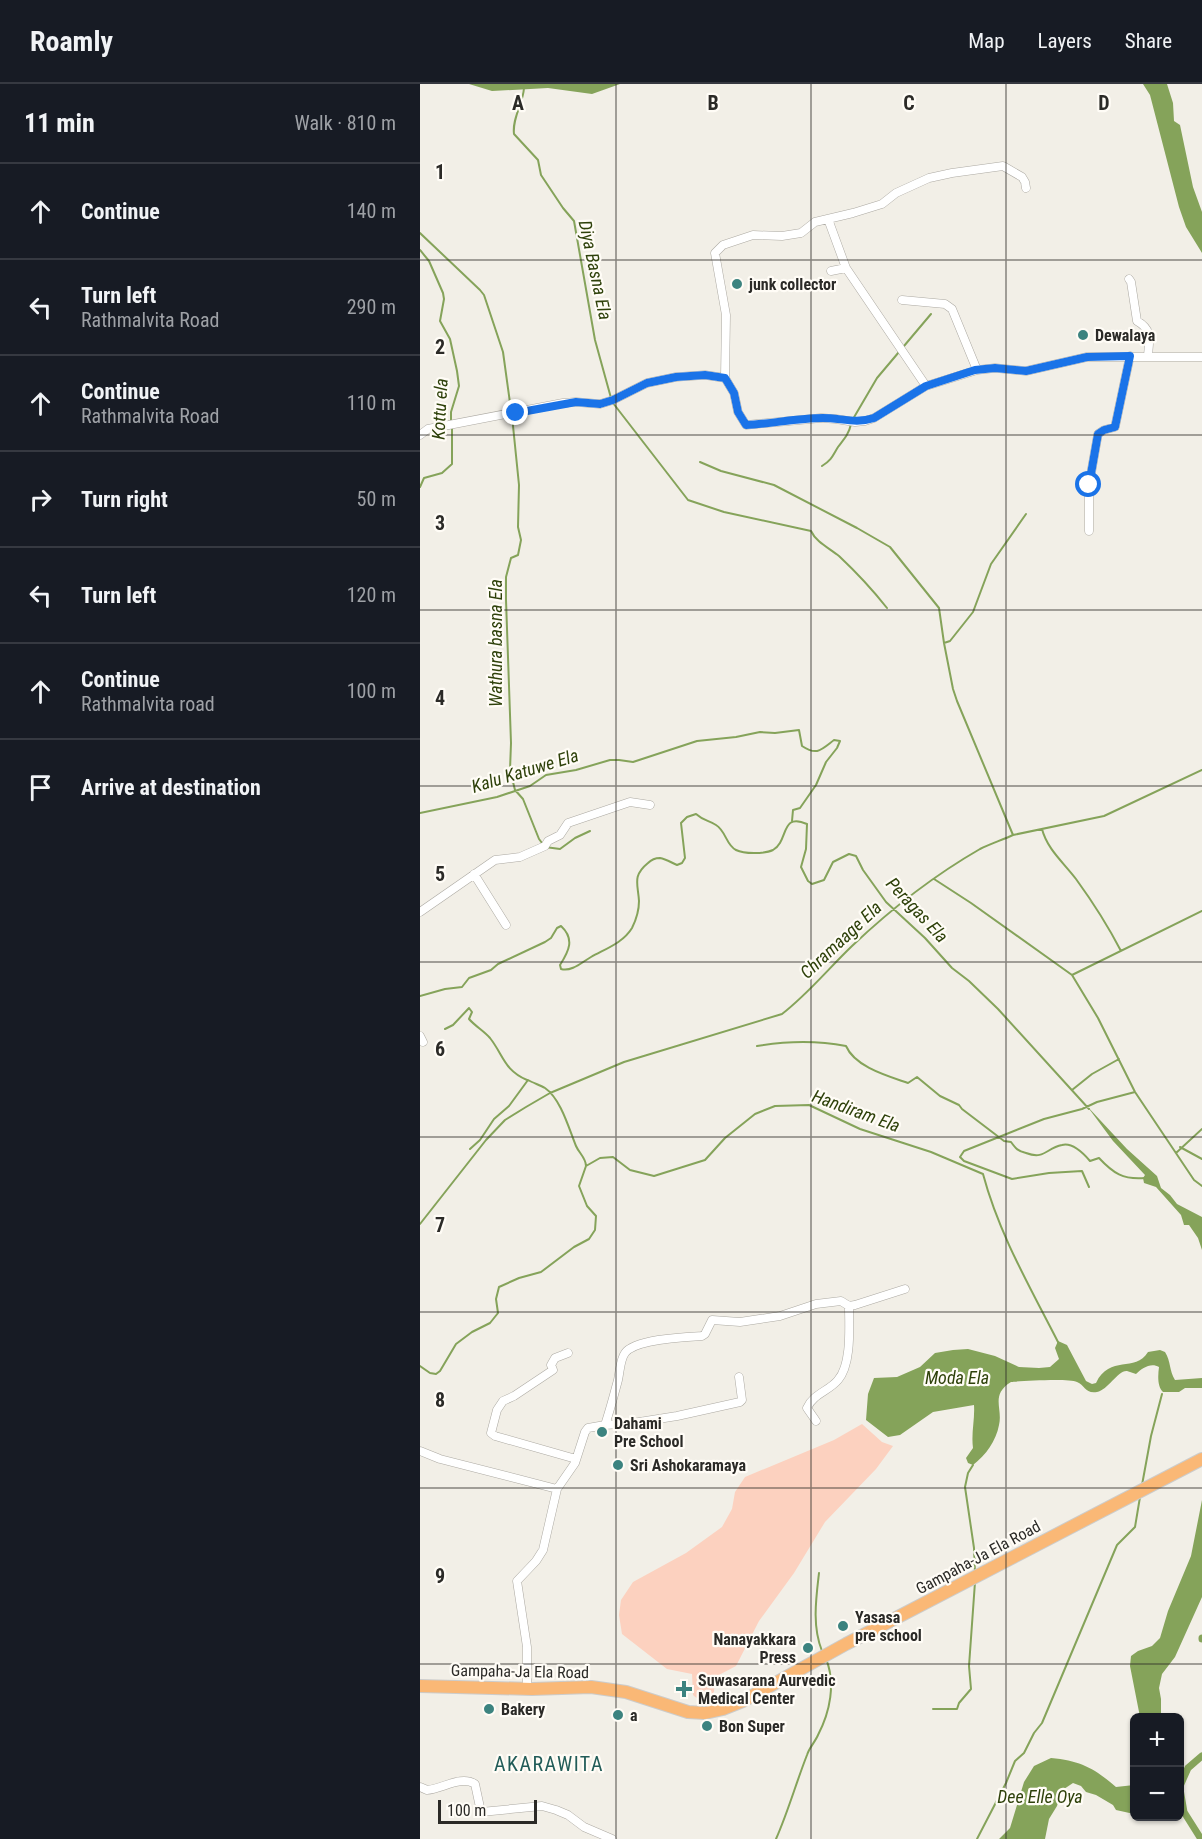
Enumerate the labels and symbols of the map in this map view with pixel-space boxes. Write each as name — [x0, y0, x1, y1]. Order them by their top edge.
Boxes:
text: A — [512, 91, 524, 115]
text: B — [707, 91, 719, 115]
text: C — [903, 91, 915, 115]
text: D — [1098, 91, 1110, 115]
text: 1 — [435, 160, 445, 184]
water label: Diya Basna Ela — [575, 218, 616, 322]
place label: junk collector — [748, 275, 836, 294]
marker: junk collector — [730, 277, 744, 291]
place label: Dewalaya — [1095, 326, 1156, 345]
marker: Dewalaya — [1076, 328, 1090, 342]
text: 2 — [435, 335, 445, 359]
water label: Kottu ela — [427, 378, 452, 440]
route end — [502, 399, 528, 425]
route start — [1075, 471, 1101, 497]
text: 3 — [435, 511, 445, 535]
water label: Wathura basna Ela — [485, 579, 506, 707]
text: 4 — [435, 686, 445, 710]
water label: Kalu Katuwe Ela — [469, 744, 581, 797]
text: 5 — [435, 862, 445, 886]
water label: Peragas Ela — [882, 873, 953, 947]
water label: Chramaage Ela — [796, 897, 886, 983]
text: 6 — [435, 1037, 445, 1061]
water label: Handiram Ela — [809, 1085, 903, 1136]
text: 7 — [435, 1213, 445, 1237]
water label: Moda Ela — [925, 1367, 989, 1388]
text: 8 — [435, 1388, 445, 1412]
place label: Dahami Pre School — [614, 1414, 683, 1451]
marker: Dahami Pre School — [595, 1425, 609, 1439]
place label: Sri Ashokaramaya — [630, 1456, 746, 1475]
marker: Sri Ashokaramaya — [611, 1458, 625, 1472]
street label: Gampaha-Ja Ela Road — [913, 1517, 1044, 1598]
text: 9 — [435, 1564, 445, 1588]
place label: Yasasa pre school — [855, 1608, 922, 1645]
marker: Yasasa pre school — [836, 1619, 850, 1633]
place label: Nanayakkara Press — [713, 1630, 796, 1667]
marker: Nanayakkara Press — [801, 1641, 815, 1655]
street label: Gampaha-Ja Ela Road — [451, 1661, 589, 1682]
place label: Suwasarana Aurvedic Medical Center — [698, 1671, 836, 1708]
marker: Suwasarana Aurvedic Medical Center — [675, 1680, 693, 1698]
place label: Bakery — [501, 1700, 545, 1719]
marker: Bakery — [482, 1702, 496, 1716]
place label: a — [630, 1706, 638, 1725]
marker: a — [611, 1708, 625, 1722]
place label: Bon Super — [719, 1717, 785, 1736]
marker: Bon Super — [700, 1719, 714, 1733]
district label: AKARAWITA — [494, 1752, 604, 1776]
water label: Dee Elle Oya — [997, 1786, 1083, 1807]
scale bar — [438, 1797, 537, 1824]

